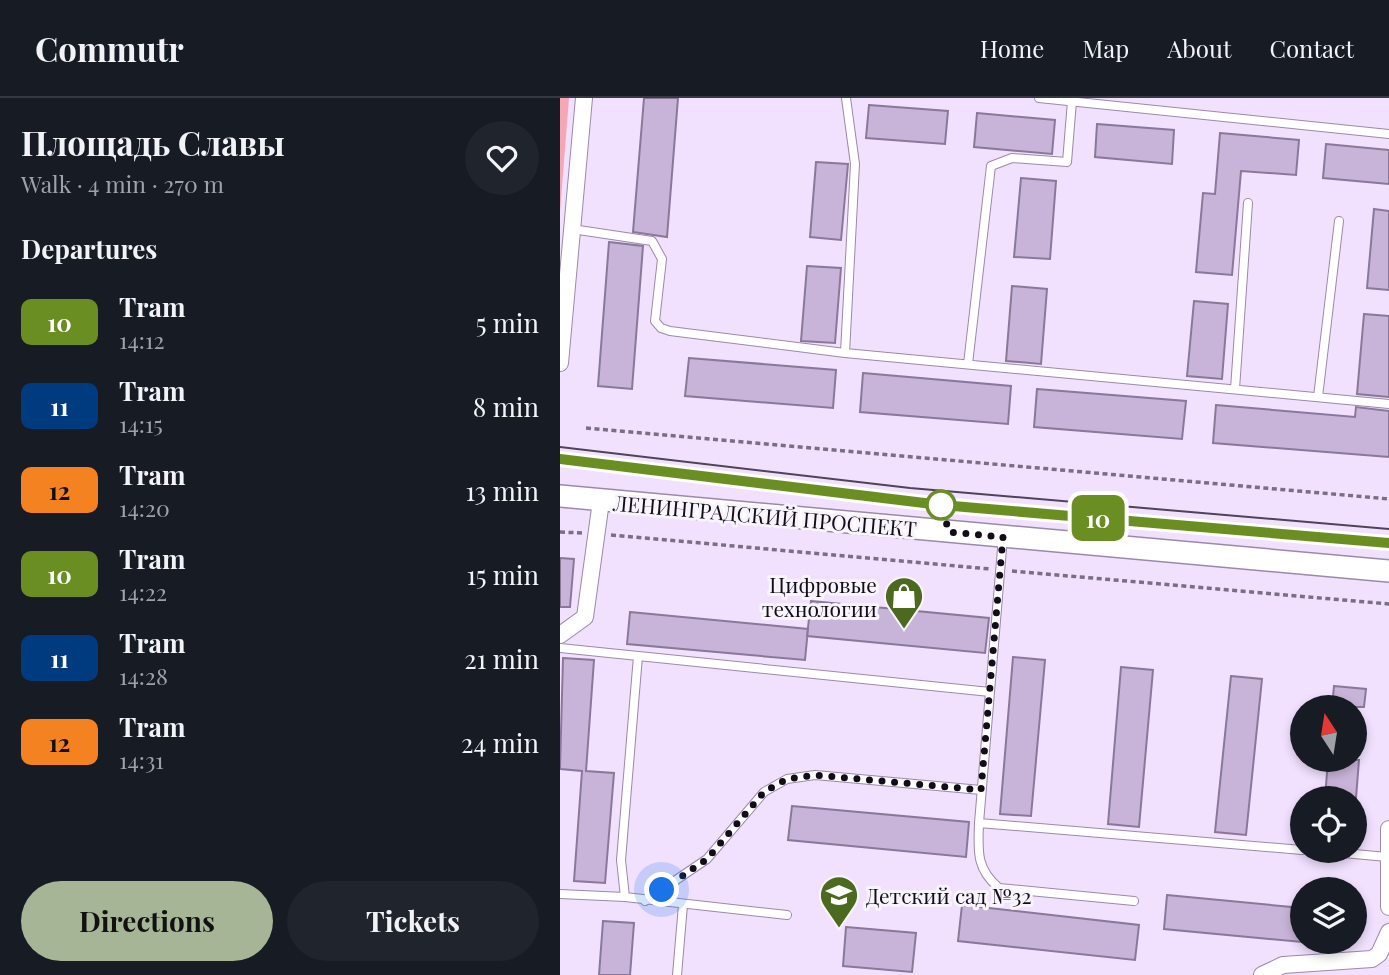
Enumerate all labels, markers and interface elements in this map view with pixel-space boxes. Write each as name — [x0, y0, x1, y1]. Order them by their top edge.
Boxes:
text: Commutr — [35, 26, 184, 70]
text: Home — [980, 32, 1044, 64]
text: Map — [1082, 32, 1129, 64]
text: About — [1167, 32, 1231, 64]
text: Contact — [1269, 32, 1354, 64]
text: Площадь Славы — [21, 120, 285, 164]
button: heart — [465, 121, 539, 195]
text: Walk · 4 min · 270 m — [21, 168, 224, 199]
text: Departures — [21, 231, 157, 266]
text: Tram — [119, 289, 186, 324]
text: 5 min — [476, 305, 539, 340]
text: 10 — [47, 306, 72, 338]
text: 14:12 — [119, 324, 165, 355]
text: Tram — [119, 373, 186, 408]
text: 8 min — [473, 389, 539, 424]
text: 11 — [50, 390, 69, 422]
text: 14:15 — [119, 408, 163, 439]
text: Tram — [119, 457, 186, 492]
text: 13 min — [465, 473, 539, 508]
text: 12 — [49, 474, 70, 506]
street label: ЛЕНИНГРАДСКИЙ ПРОСПЕКТ — [611, 488, 918, 542]
unlabelled marker — [926, 490, 956, 520]
text: 14:20 — [119, 492, 170, 523]
line badge: 10 — [1066, 495, 1130, 541]
text: 10 — [1086, 502, 1110, 534]
text: Tram — [119, 541, 186, 576]
text: 15 min — [467, 557, 539, 592]
text: 10 — [47, 558, 72, 590]
place label: Цифровые технологии — [762, 570, 877, 622]
shop icon: Цифровые технологии — [883, 575, 925, 630]
text: 14:22 — [119, 576, 167, 607]
text: Tram — [119, 625, 186, 660]
text: 21 min — [464, 641, 539, 676]
text: 11 — [50, 642, 69, 674]
text: 14:28 — [119, 660, 168, 691]
north arrow — [1290, 695, 1367, 772]
map controls — [1290, 695, 1367, 954]
text: Tram — [119, 709, 186, 744]
text: 24 min — [461, 725, 539, 760]
text: 12 — [49, 726, 70, 758]
text: 14:31 — [119, 744, 164, 775]
button: locate — [1290, 786, 1367, 863]
your location — [644, 872, 679, 907]
school or university icon: Детский сад №32 — [818, 874, 860, 929]
button: layers — [1290, 877, 1367, 954]
button: Directions — [21, 881, 273, 961]
button: Tickets — [287, 881, 539, 961]
place label: Детский сад №32 — [866, 881, 1032, 909]

